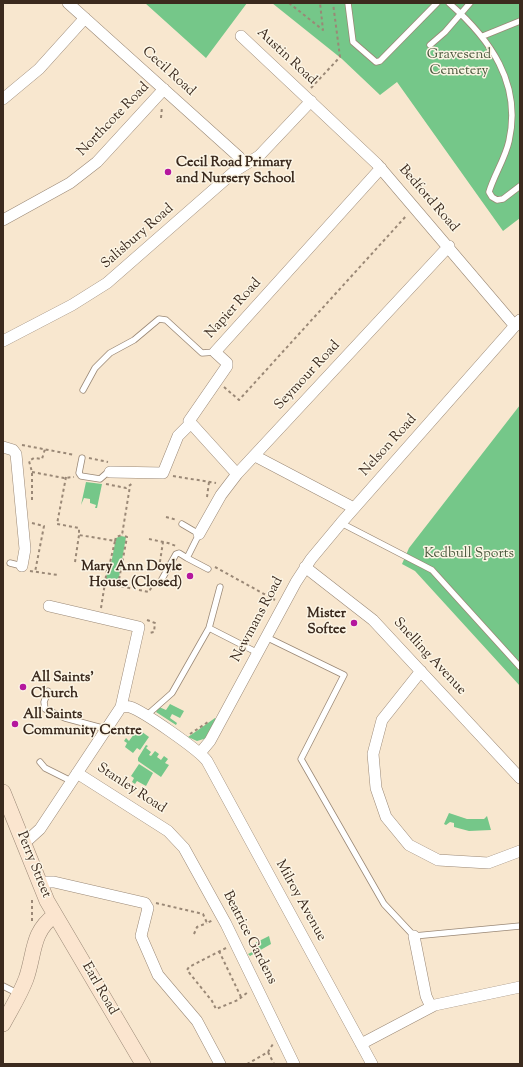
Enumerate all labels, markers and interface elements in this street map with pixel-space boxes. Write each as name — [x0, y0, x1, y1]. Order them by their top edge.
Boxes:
street label: Austin Road — [252, 25, 320, 89]
street label: Cecil Road — [138, 44, 198, 100]
park label: Gravesend Cemetery — [427, 48, 491, 80]
street label: Northcote Road — [74, 79, 154, 161]
place label: Cecil Road Primary and Nursery School — [176, 156, 295, 188]
street label: Bedford Road — [394, 162, 462, 236]
marker: Cecil Road Primary and Nursery School — [163, 167, 173, 177]
street label: Salisbury Road — [98, 201, 178, 273]
street label: Napier Road — [203, 275, 265, 343]
street label: Seymour Road — [272, 338, 344, 414]
street label: Nelson Road — [357, 412, 421, 480]
park label: Kedbull Sports — [424, 547, 514, 563]
place label: Mary Ann Doyle House (Closed) — [81, 560, 182, 592]
marker: Mary Ann Doyle House (Closed) — [185, 571, 195, 581]
street label: Newmans Road — [229, 575, 287, 665]
place label: Mister Softee — [307, 607, 346, 640]
street label: Snelling Avenue — [389, 615, 469, 699]
marker: Mister Softee — [349, 618, 359, 628]
place label: All Saints' Church — [31, 671, 94, 704]
marker: All Saints' Church — [18, 682, 28, 692]
place label: All Saints Community Centre — [23, 708, 142, 740]
marker: All Saints Community Centre — [10, 719, 20, 729]
street label: Stanley Road — [93, 760, 169, 818]
street label: Perry Street — [12, 829, 54, 901]
street label: Milroy Avenue — [271, 858, 329, 944]
street label: Beatrice Gardens — [218, 889, 280, 987]
street label: Earl Road — [77, 960, 121, 1018]

